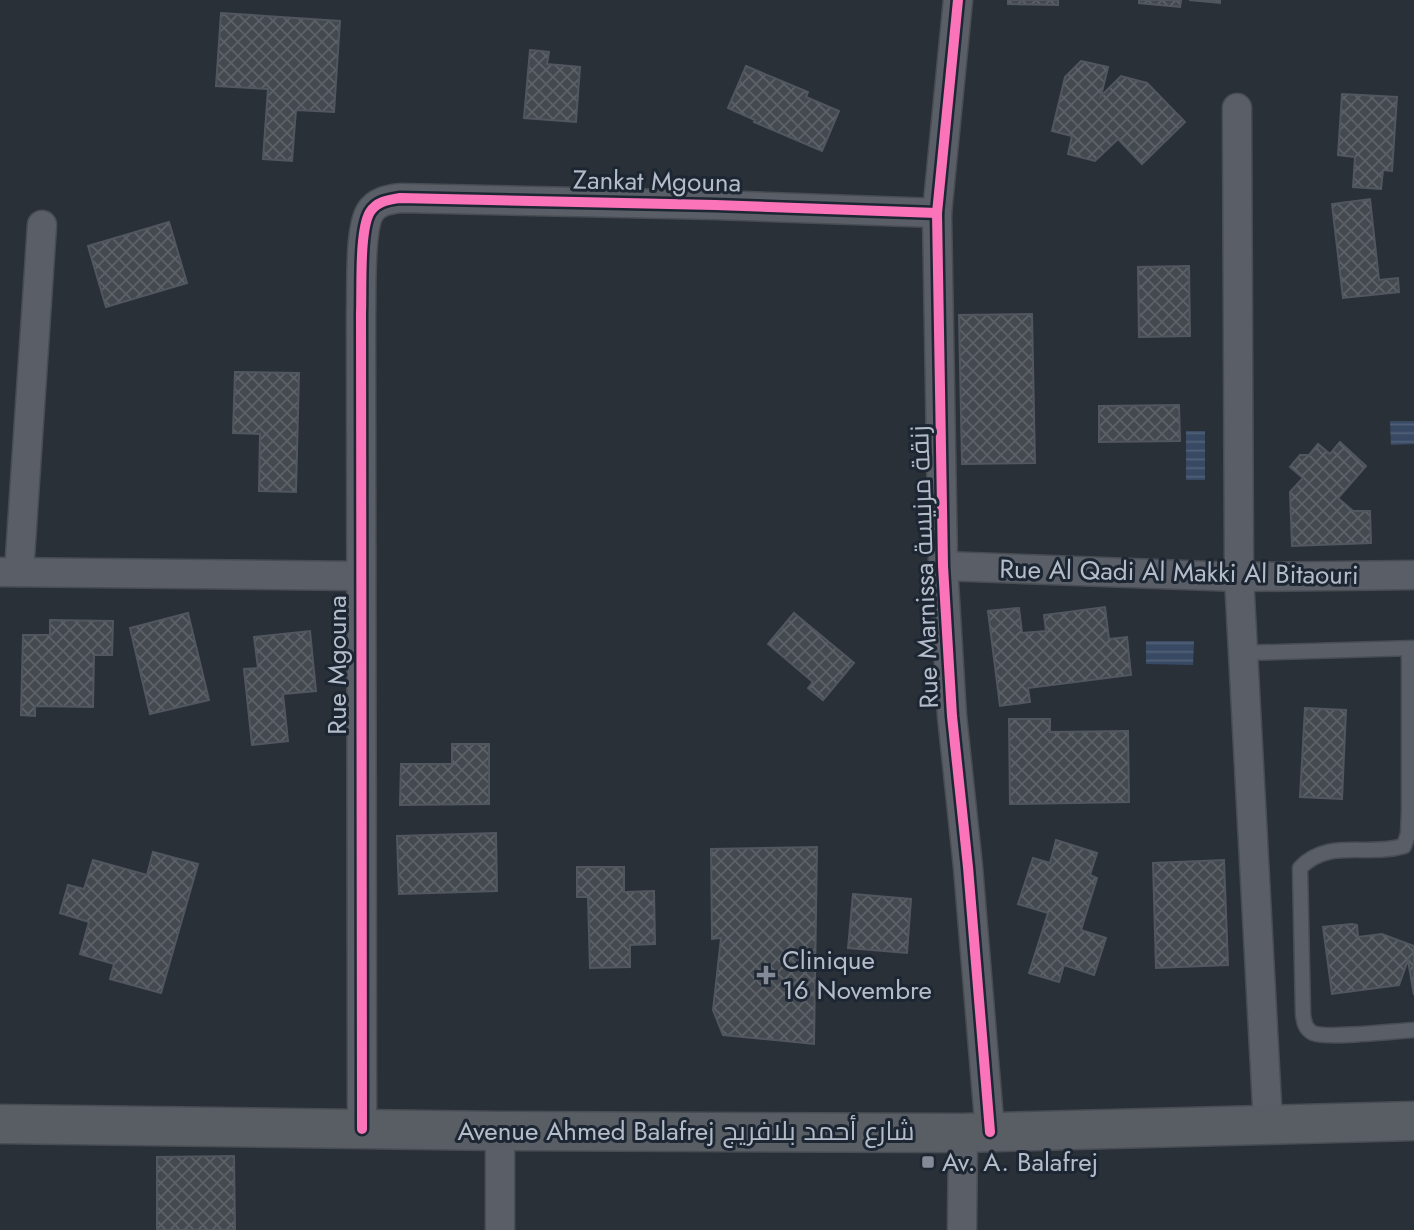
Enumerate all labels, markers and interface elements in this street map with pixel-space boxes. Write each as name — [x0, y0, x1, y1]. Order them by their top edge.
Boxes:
street label: Zankat Mgouna — [573, 161, 741, 201]
street label: Rue Marnissa زنقة مرنيسة — [900, 425, 948, 709]
street label: Rue Al Qadi Al Makki Al Bitaouri — [999, 550, 1359, 594]
street label: Rue Mgouna — [318, 595, 356, 735]
place label: Clinique 16 Novembre — [782, 941, 932, 1009]
marker: Clinique 16 Novembre — [756, 965, 776, 985]
street label: Avenue Ahmed Balafrej شارع أحمد بلافريج — [457, 1112, 915, 1150]
place label: Av. A. Balafrej — [942, 1143, 1098, 1181]
marker: Av. A. Balafrej — [920, 1154, 936, 1170]

